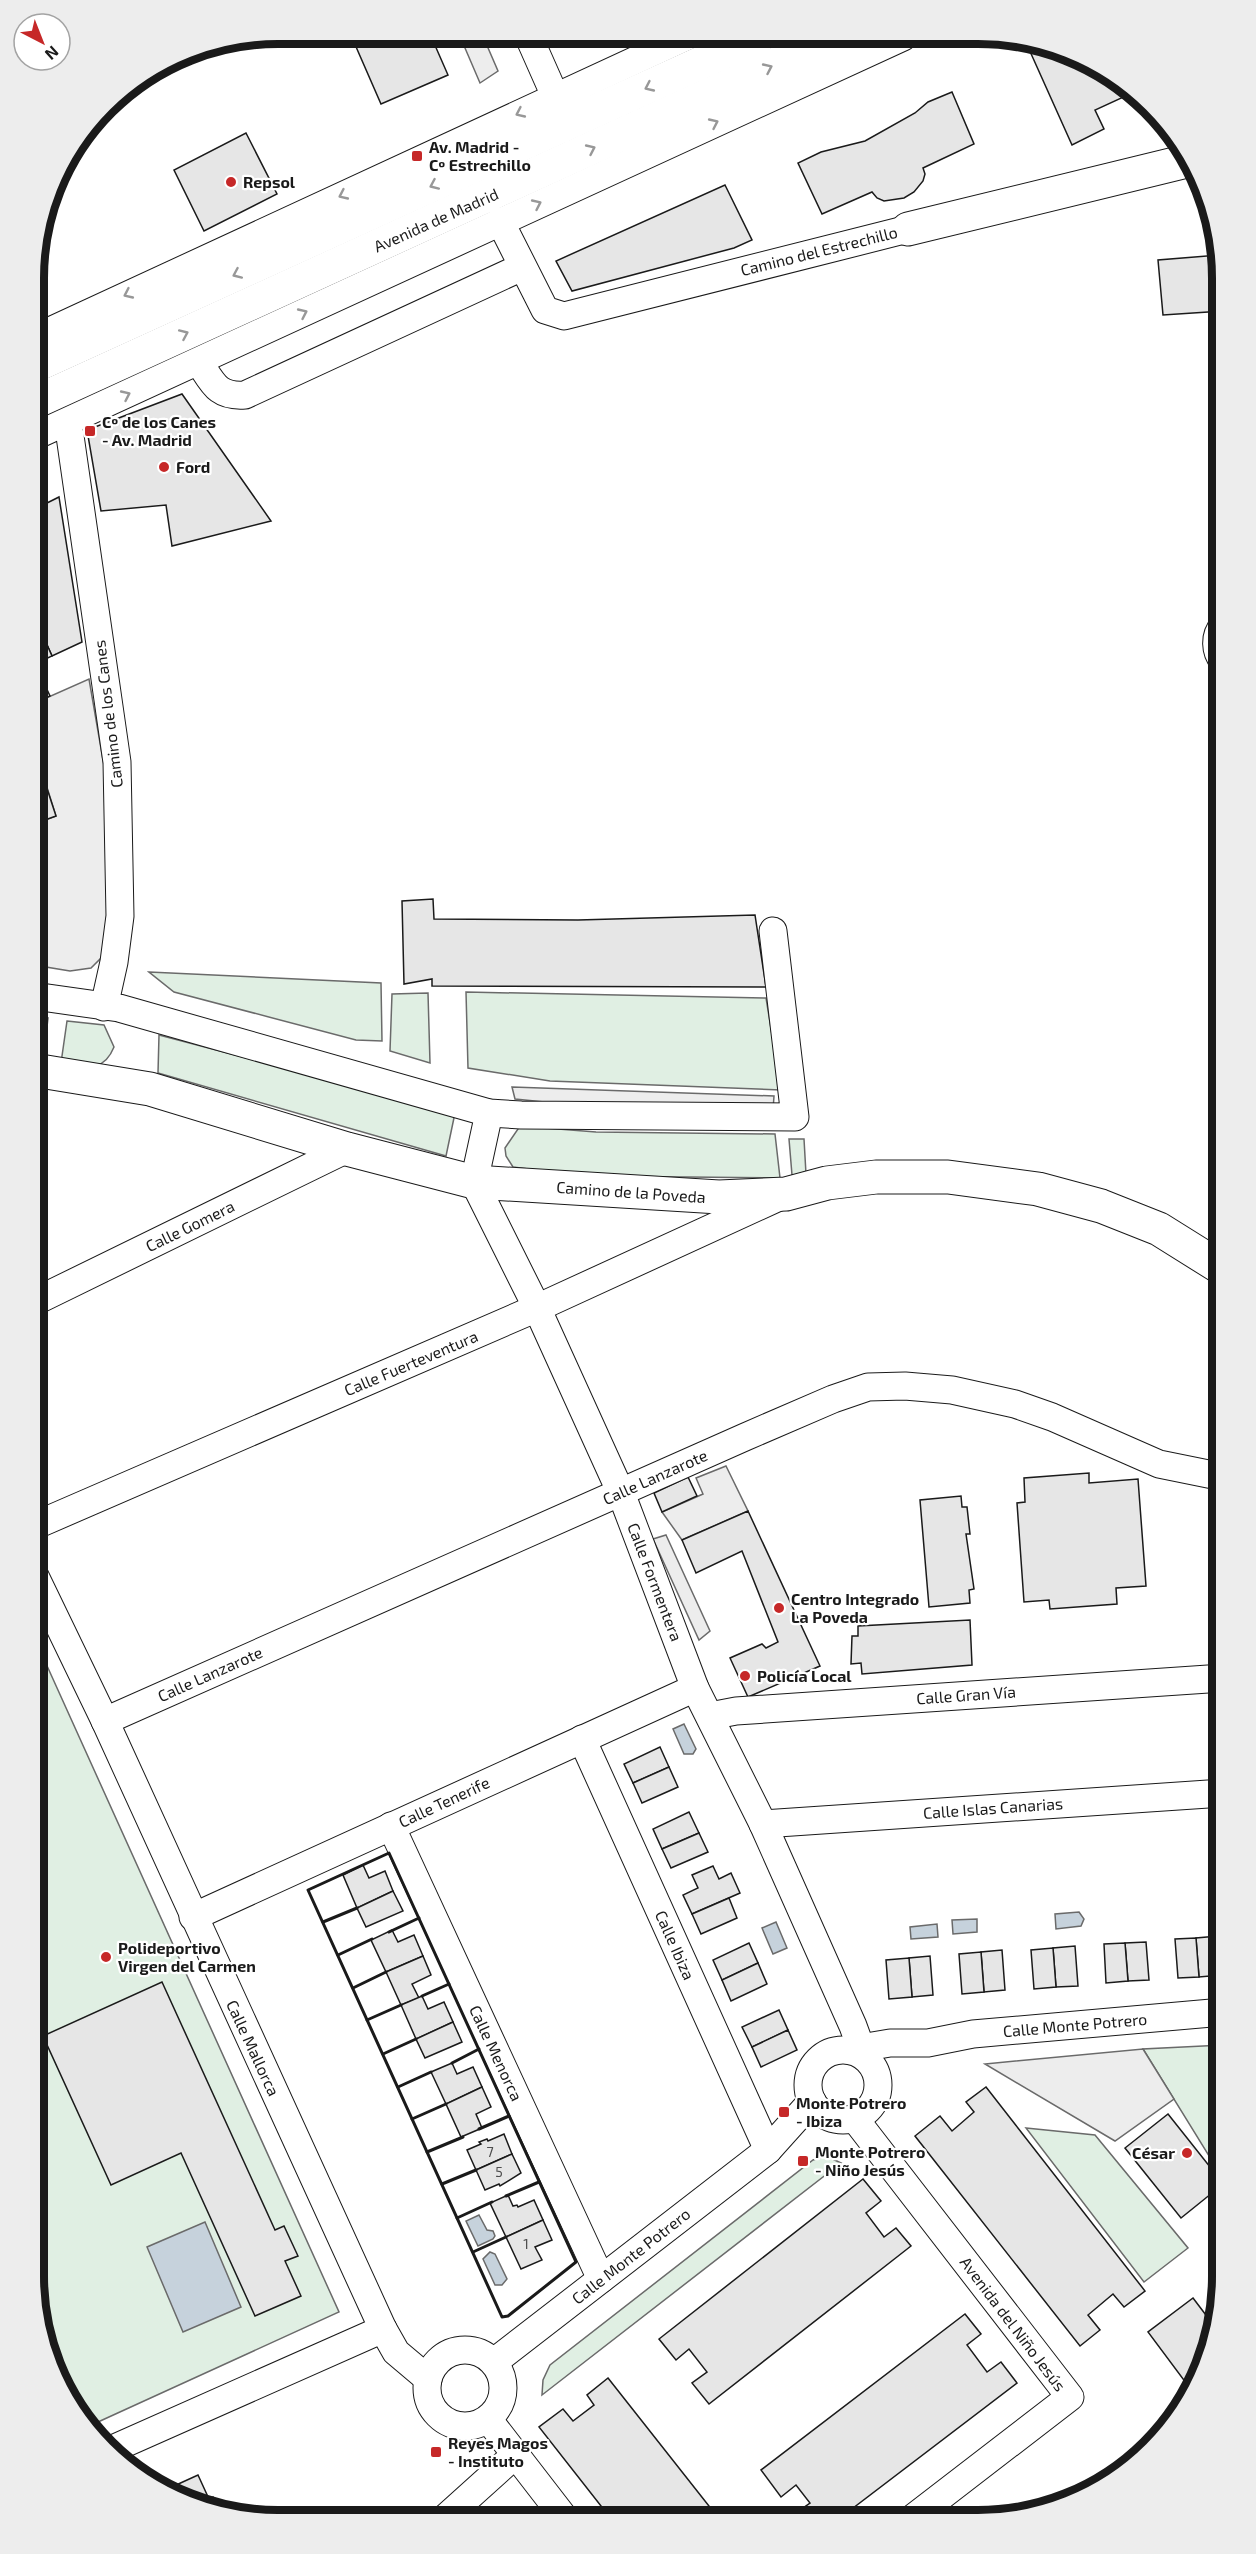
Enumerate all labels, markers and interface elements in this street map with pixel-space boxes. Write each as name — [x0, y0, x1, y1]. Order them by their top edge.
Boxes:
north arrow — [12, 12, 72, 72]
text: N — [42, 43, 63, 64]
one-way arrow — [762, 64, 773, 76]
one-way arrow — [645, 79, 656, 91]
one-way arrow — [516, 105, 527, 117]
one-way arrow — [708, 118, 719, 130]
place label: Av. Madrid - Cº Estrechillo — [429, 137, 531, 174]
one-way arrow — [584, 145, 595, 157]
marker: Av. Madrid - Cº Estrechillo — [410, 149, 424, 163]
place label: Repsol — [243, 172, 296, 191]
marker: Repsol — [224, 175, 238, 189]
one-way arrow — [429, 178, 440, 190]
street label: Avenida de Madrid — [371, 184, 501, 256]
one-way arrow — [339, 187, 350, 199]
one-way arrow — [531, 199, 542, 211]
street label: Camino del Estrechillo — [738, 222, 899, 279]
one-way arrow — [233, 267, 244, 279]
one-way arrow — [124, 287, 135, 299]
one-way arrow — [297, 308, 308, 320]
one-way arrow — [177, 330, 188, 342]
one-way arrow — [120, 391, 131, 403]
place label: Cº de los Canes - Av. Madrid — [102, 412, 216, 449]
marker: Cº de los Canes - Av. Madrid — [83, 424, 97, 438]
place label: Ford — [176, 457, 210, 476]
marker: Ford — [157, 460, 171, 474]
street label: Camino de los Canes — [89, 639, 126, 789]
street label: Camino de la Poveda — [556, 1177, 706, 1206]
street label: Calle Gomera — [142, 1196, 237, 1255]
street label: Calle Fuerteventura — [341, 1326, 481, 1399]
street label: Calle Lanzarote — [599, 1445, 710, 1508]
street label: Calle Formentera — [624, 1520, 687, 1644]
place label: Centro Integrado La Poveda — [791, 1589, 919, 1626]
marker: Centro Integrado La Poveda — [772, 1601, 786, 1615]
street label: Calle Lanzarote — [154, 1642, 265, 1705]
place label: Policía Local — [757, 1666, 852, 1685]
marker: Policía Local — [738, 1669, 752, 1683]
street label: Calle Gran Vía — [916, 1682, 1016, 1707]
street label: Calle Tenerife — [395, 1772, 492, 1831]
street label: Calle Islas Canarias — [922, 1793, 1064, 1822]
street label: Calle Ibiza — [652, 1907, 699, 1982]
place label: Polideportivo Virgen del Carmen — [118, 1938, 256, 1975]
marker: Polideportivo Virgen del Carmen — [99, 1950, 113, 1964]
street label: Calle Mallorca — [223, 1997, 284, 2099]
street label: Calle Menorca — [466, 2002, 527, 2104]
street label: Calle Monte Potrero — [1002, 2009, 1148, 2040]
place label: Monte Potrero - Ibiza — [796, 2093, 906, 2130]
marker: Monte Potrero - Ibiza — [777, 2105, 791, 2119]
place label: Monte Potrero - Niño Jesús — [815, 2142, 925, 2179]
house number: 7 — [486, 2143, 494, 2160]
place label: César — [1132, 2143, 1175, 2162]
marker: César — [1180, 2146, 1194, 2160]
marker: Monte Potrero - Niño Jesús — [796, 2154, 810, 2168]
house number: 5 — [495, 2163, 503, 2180]
street label: Calle Monte Potrero — [568, 2204, 694, 2308]
house number: 1 — [523, 2235, 529, 2252]
street label: Avenida del Niño Jesús — [957, 2253, 1070, 2395]
place label: Reyes Magos - Instituto — [448, 2433, 548, 2470]
marker: Reyes Magos - Instituto — [429, 2445, 443, 2459]

